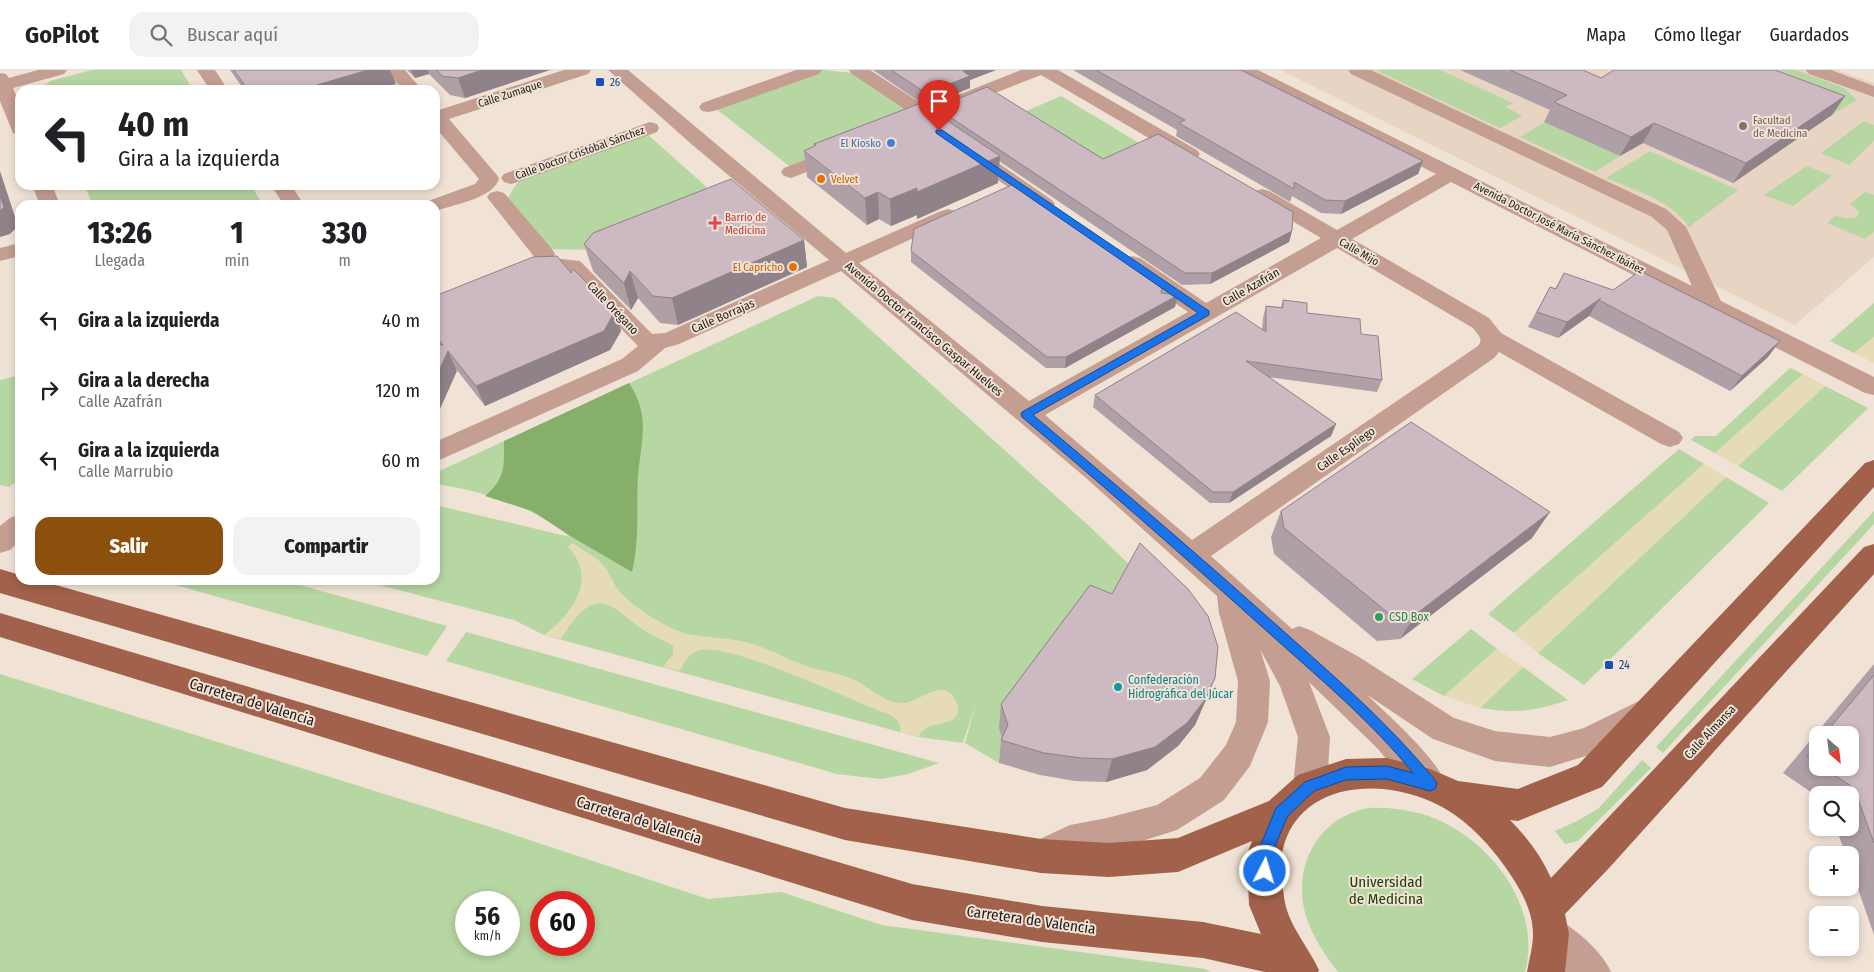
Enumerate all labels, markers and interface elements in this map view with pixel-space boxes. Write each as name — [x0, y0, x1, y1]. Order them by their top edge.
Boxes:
search box — [129, 12, 479, 57]
text: GoPilot — [25, 21, 99, 49]
icon: search — [147, 21, 175, 49]
text: Buscar aquí — [187, 23, 278, 46]
text: Mapa — [1586, 24, 1626, 46]
text: Cómo llegar — [1654, 24, 1741, 46]
text: Guardados — [1769, 24, 1849, 46]
marker: 26 — [594, 76, 606, 88]
place label: 26 — [610, 76, 621, 89]
street label: Calle Zumaque — [477, 78, 543, 110]
pin — [918, 80, 960, 131]
icon: arrive — [925, 87, 953, 115]
text: 40 m — [118, 103, 189, 145]
icon: left — [35, 105, 100, 170]
place label: Facultad de Medicina — [1753, 114, 1808, 140]
marker: Facultad de Medicina — [1737, 120, 1749, 132]
street label: Calle Doctor Cristóbal Sánchez — [514, 123, 647, 182]
place label: El Kiosko — [841, 137, 881, 150]
marker: El Kiosko — [885, 137, 897, 149]
text: Gira a la izquierda — [118, 145, 280, 172]
marker: Velvet — [815, 173, 827, 185]
place label: Velvet — [831, 173, 859, 186]
street label: Avenida Doctor José María Sánchez Ibáñez — [1472, 179, 1647, 277]
place label: Barrio de Medicina — [725, 211, 767, 237]
text: 13:26 — [88, 215, 152, 251]
text: 1 — [230, 215, 243, 251]
text: 330 — [322, 215, 367, 251]
marker: Barrio de Medicina — [709, 217, 721, 229]
street label: Calle Mijo — [1337, 235, 1381, 269]
text: Llegada — [95, 251, 145, 270]
text: min — [225, 251, 249, 270]
text: m — [339, 251, 351, 270]
street label: Avenida Doctor Francisco Gaspar Huelves — [842, 259, 1006, 399]
place label: El Capricho — [733, 261, 783, 274]
marker: El Capricho — [787, 261, 799, 273]
street label: Calle Azafrán — [1220, 265, 1282, 309]
street label: Calle Orégano — [584, 279, 642, 337]
street label: Calle Borrajas — [689, 296, 757, 336]
icon: left — [35, 306, 63, 334]
text: Gira a la izquierda — [78, 309, 220, 332]
text: 40 m — [382, 309, 420, 332]
text: Gira a la derecha — [78, 369, 210, 392]
icon: right — [35, 376, 63, 404]
text: 120 m — [375, 379, 420, 402]
text: Calle Azafrán — [78, 392, 162, 411]
street label: Calle Espliego — [1314, 424, 1378, 474]
text: Gira a la izquierda — [78, 439, 220, 462]
icon: left — [35, 446, 63, 474]
text: 60 m — [382, 449, 420, 472]
text: Calle Marrubio — [78, 462, 173, 481]
button: Salir — [35, 517, 223, 575]
button: Compartir — [233, 517, 420, 575]
place label: CSD Box — [1389, 610, 1430, 624]
marker: CSD Box — [1373, 611, 1385, 623]
place label: 24 — [1619, 658, 1630, 672]
marker: 24 — [1603, 659, 1615, 671]
place label: Confederación Hidrográfica del Júcar — [1128, 673, 1234, 701]
street label: Carretera de Valencia — [187, 674, 317, 730]
marker: Confederación Hidrográfica del Júcar — [1112, 681, 1124, 693]
street label: Calle Almansa — [1681, 702, 1739, 762]
north arrow — [1809, 726, 1859, 776]
map controls — [1809, 726, 1859, 956]
button: search — [1809, 786, 1859, 836]
street label: Carretera de Valencia — [574, 792, 704, 848]
position arrow — [1238, 844, 1290, 896]
button: + — [1809, 846, 1859, 896]
park label: Universidad de Medicina — [1349, 873, 1423, 908]
speed limit sign: 60 — [530, 891, 595, 956]
text: 56 — [475, 902, 500, 932]
street label: Carretera de Valencia — [965, 902, 1097, 938]
button: − — [1809, 906, 1859, 956]
text: km/h — [474, 929, 501, 943]

